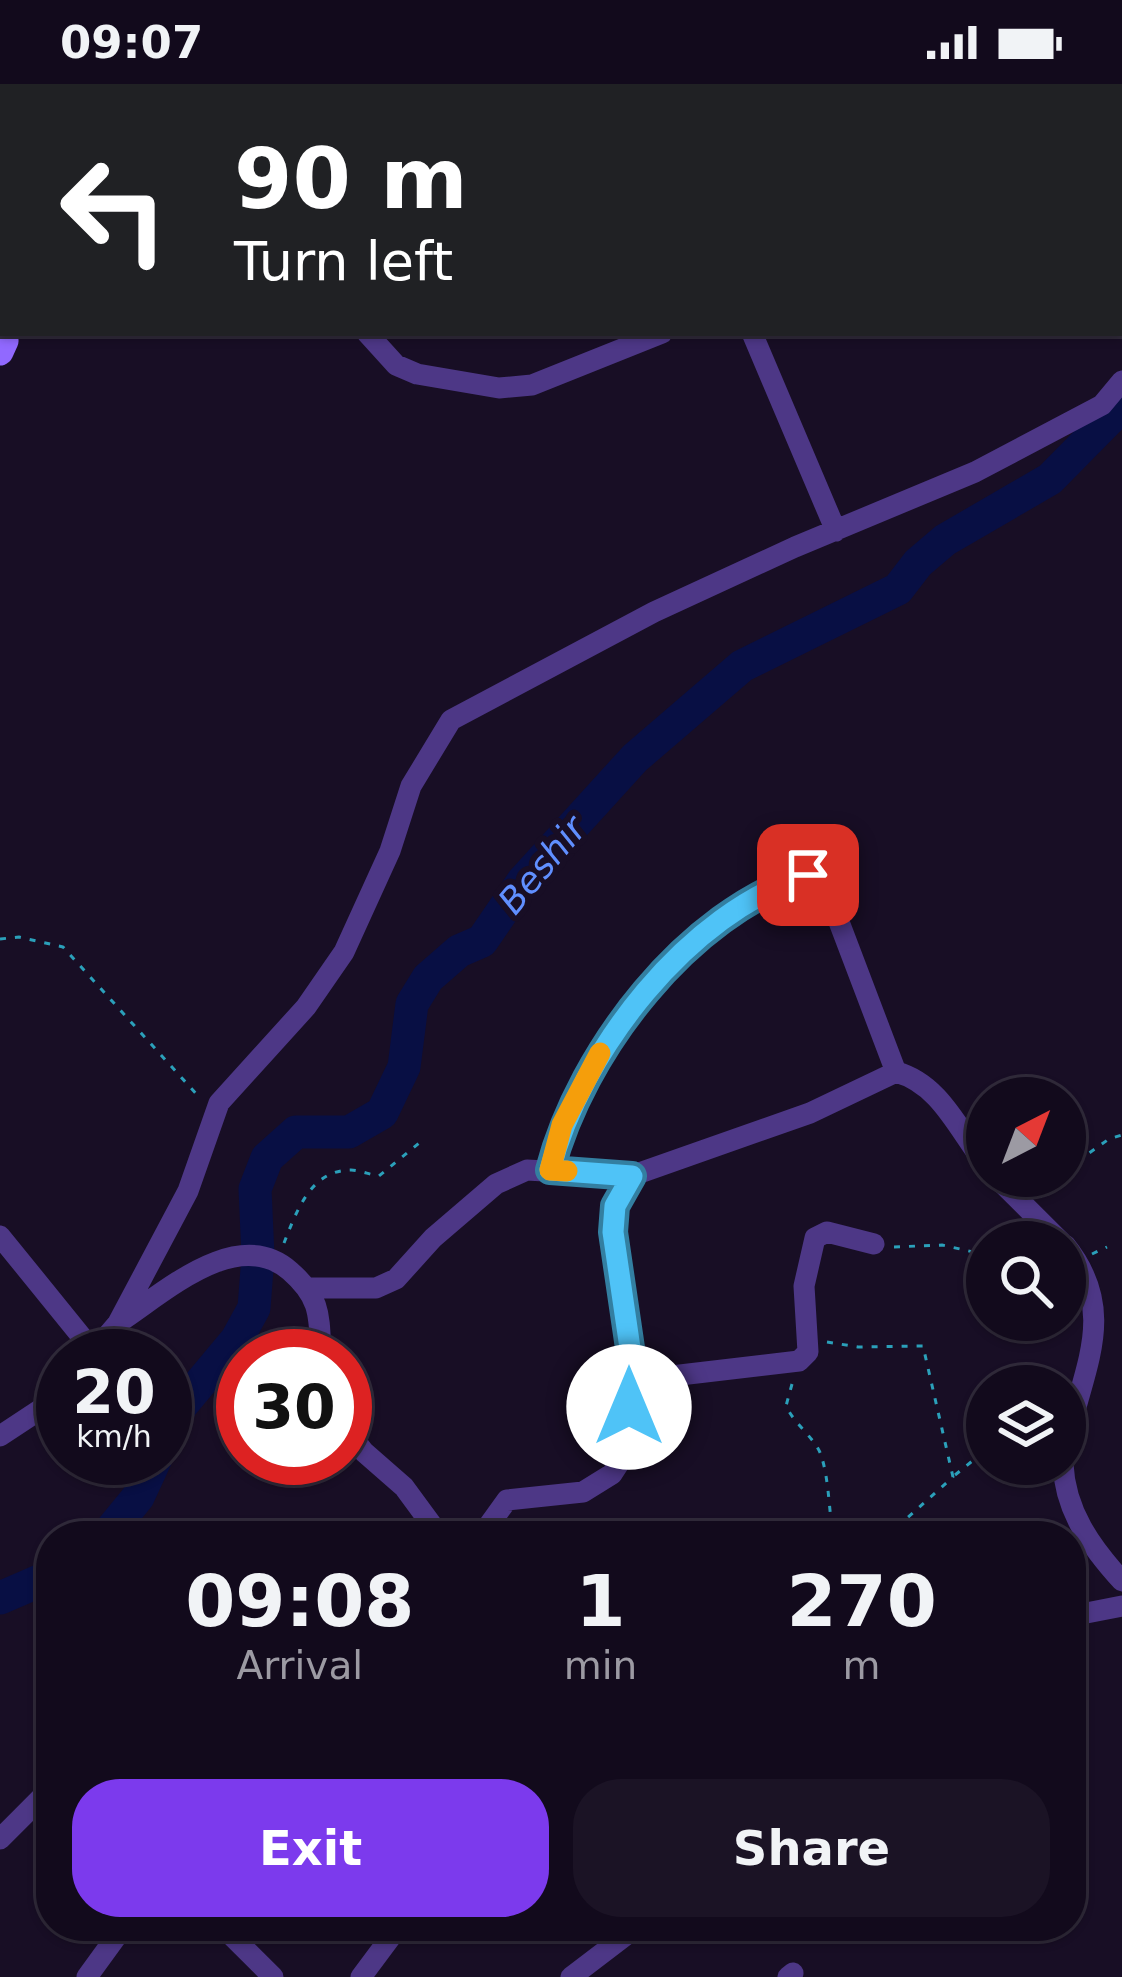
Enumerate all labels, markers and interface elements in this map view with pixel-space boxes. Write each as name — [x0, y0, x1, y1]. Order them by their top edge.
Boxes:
text: 09:07 — [60, 16, 203, 69]
text: 90 m — [234, 130, 468, 228]
icon: left — [36, 132, 192, 288]
text: Turn left — [234, 230, 453, 293]
water label: Beshir — [490, 807, 596, 922]
pin — [757, 824, 859, 926]
icon: arrive — [775, 842, 841, 908]
north arrow — [966, 1077, 1086, 1197]
map controls — [966, 1077, 1086, 1485]
button: search — [966, 1221, 1086, 1341]
speed limit sign: 30 — [216, 1329, 372, 1485]
position arrow — [566, 1344, 692, 1470]
text: 20 — [72, 1357, 156, 1427]
button: layers — [966, 1365, 1086, 1485]
text: km/h — [76, 1419, 152, 1454]
text: 09:08 — [185, 1559, 414, 1643]
text: 1 — [575, 1559, 625, 1643]
text: 270 — [786, 1559, 937, 1643]
text: Arrival — [236, 1643, 363, 1688]
text: min — [564, 1643, 637, 1688]
text: m — [843, 1643, 881, 1688]
button: Exit — [72, 1779, 549, 1917]
button: Share — [573, 1779, 1050, 1917]

